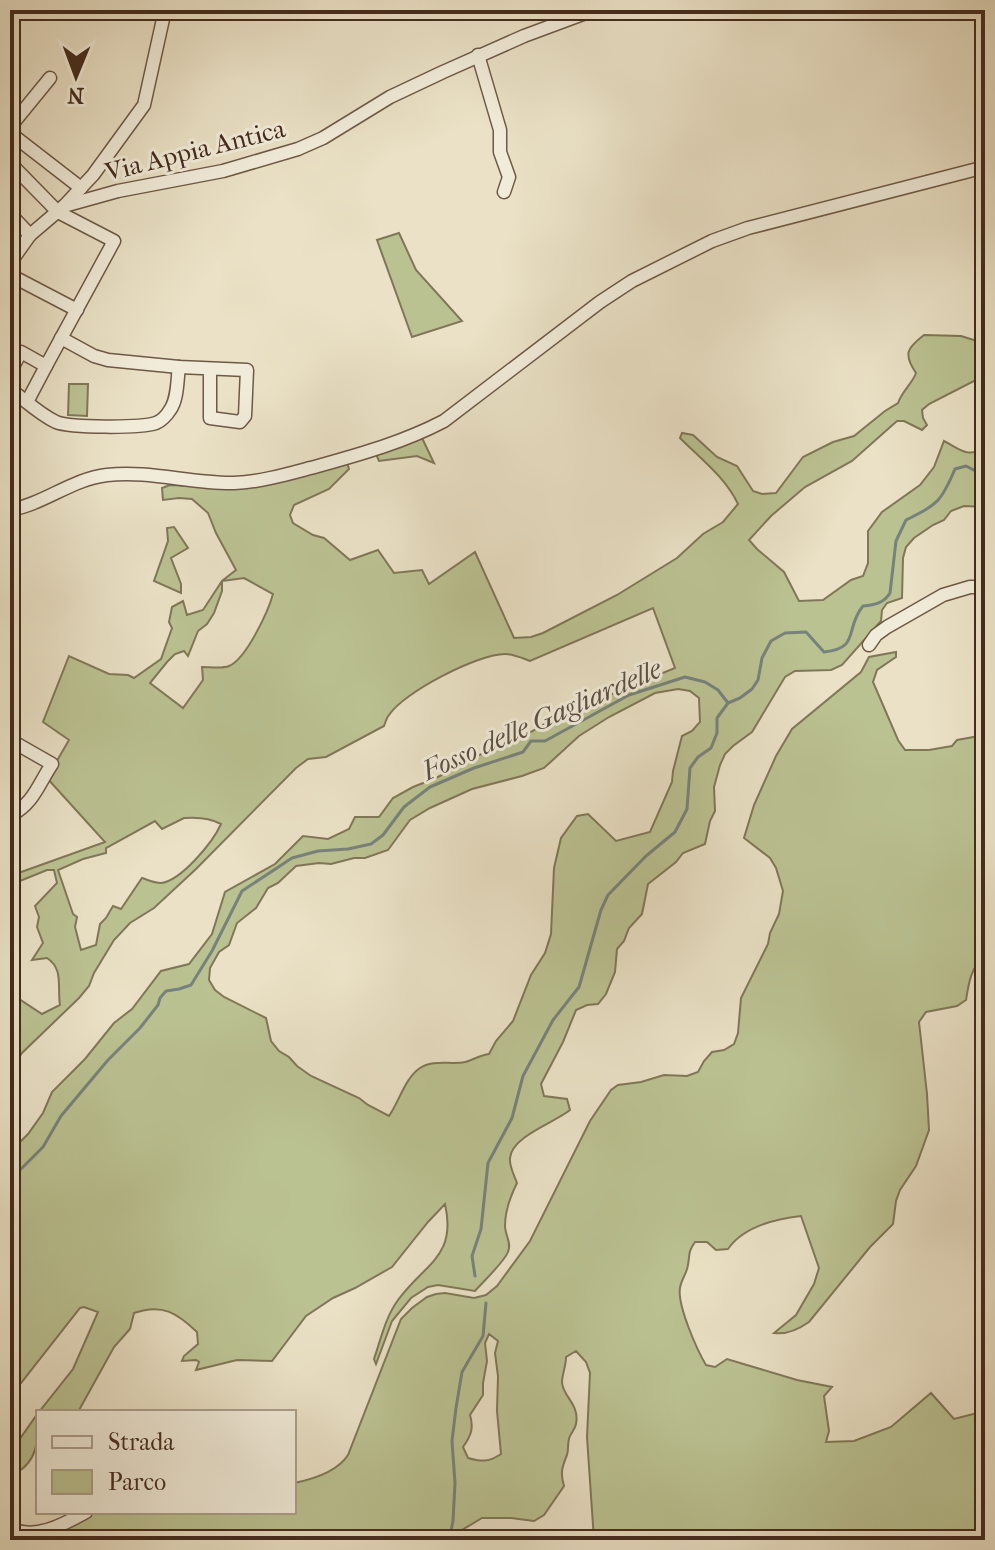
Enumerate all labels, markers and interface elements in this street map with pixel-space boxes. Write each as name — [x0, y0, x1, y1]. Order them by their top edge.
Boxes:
north arrow — [36, 36, 116, 116]
text: N — [67, 82, 84, 108]
street label: Via Appia Antica — [101, 113, 289, 188]
water label: Fosso delle Gagliardelle — [415, 651, 667, 788]
legend — [36, 1410, 296, 1514]
text: Strada — [108, 1428, 175, 1456]
text: Parco — [108, 1468, 166, 1496]

